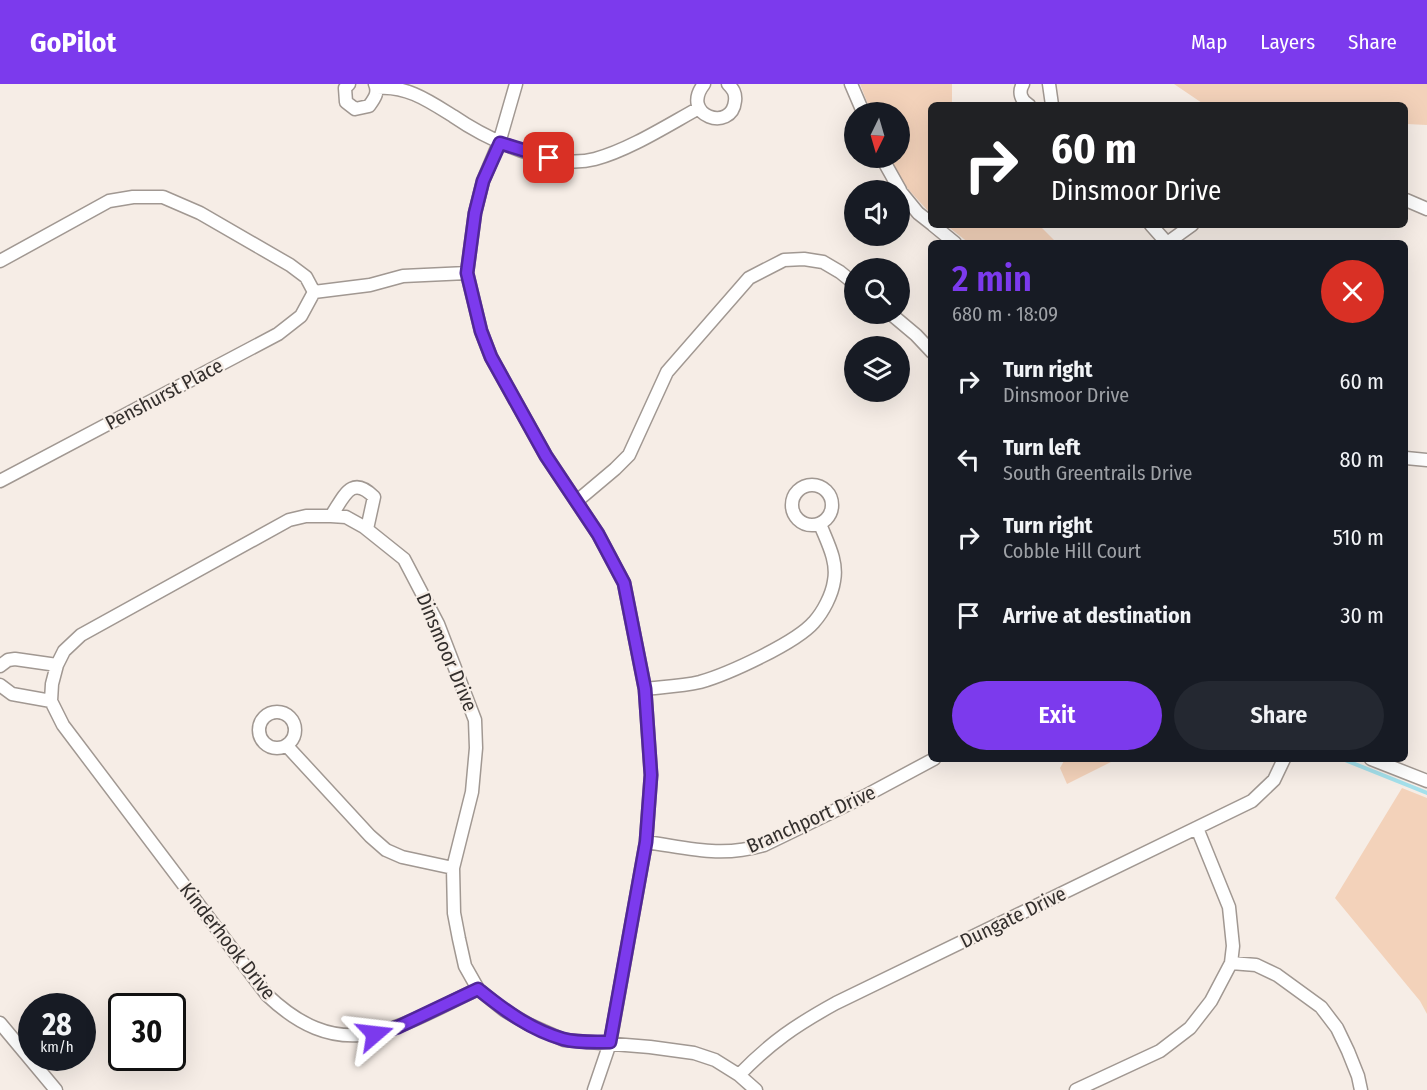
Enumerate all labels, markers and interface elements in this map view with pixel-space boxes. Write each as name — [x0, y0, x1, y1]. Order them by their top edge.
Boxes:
text: GoPilot — [30, 26, 116, 59]
text: Map — [1191, 29, 1227, 55]
text: Layers — [1260, 29, 1315, 55]
text: Share — [1348, 29, 1397, 55]
north arrow — [844, 102, 910, 168]
map controls — [844, 102, 910, 402]
text: 60 m — [1051, 124, 1137, 174]
icon: right — [952, 126, 1030, 204]
pin — [523, 132, 574, 183]
icon: arrive — [532, 141, 565, 174]
text: Dinsmoor Drive — [1051, 175, 1221, 207]
button: sound — [844, 180, 910, 246]
text: 2 min — [952, 257, 1032, 301]
button: search — [844, 258, 910, 324]
button: close — [1321, 260, 1384, 323]
text: 680 m · 18:09 — [952, 302, 1058, 326]
button: layers — [844, 336, 910, 402]
street label: Penshurst Place — [101, 353, 227, 435]
text: Turn right — [1003, 356, 1092, 383]
icon: right — [952, 365, 985, 398]
text: 60 m — [1340, 368, 1384, 395]
text: Dinsmoor Drive — [1003, 383, 1129, 407]
text: Turn left — [1003, 434, 1081, 461]
icon: left — [952, 443, 985, 476]
text: 80 m — [1339, 446, 1384, 473]
text: South Greentrails Drive — [1003, 461, 1192, 485]
text: Turn right — [1003, 512, 1092, 539]
icon: right — [952, 521, 985, 554]
text: 510 m — [1333, 524, 1384, 551]
text: Cobble Hill Court — [1003, 539, 1141, 563]
street label: Dinsmoor Drive — [411, 589, 483, 715]
icon: arrive — [952, 599, 985, 632]
text: Arrive at destination — [1003, 602, 1191, 629]
text: 30 m — [1341, 602, 1384, 629]
button: Exit — [952, 681, 1162, 750]
button: Share — [1174, 681, 1384, 750]
street label: Branchport Drive — [743, 780, 879, 858]
street label: Kinderhook Drive — [175, 878, 281, 1004]
street label: Dungate Drive — [956, 881, 1070, 953]
speed limit sign: 30 — [108, 993, 186, 1071]
position arrow — [343, 1002, 407, 1066]
text: 28 — [42, 1007, 72, 1043]
text: km/h — [40, 1038, 74, 1056]

